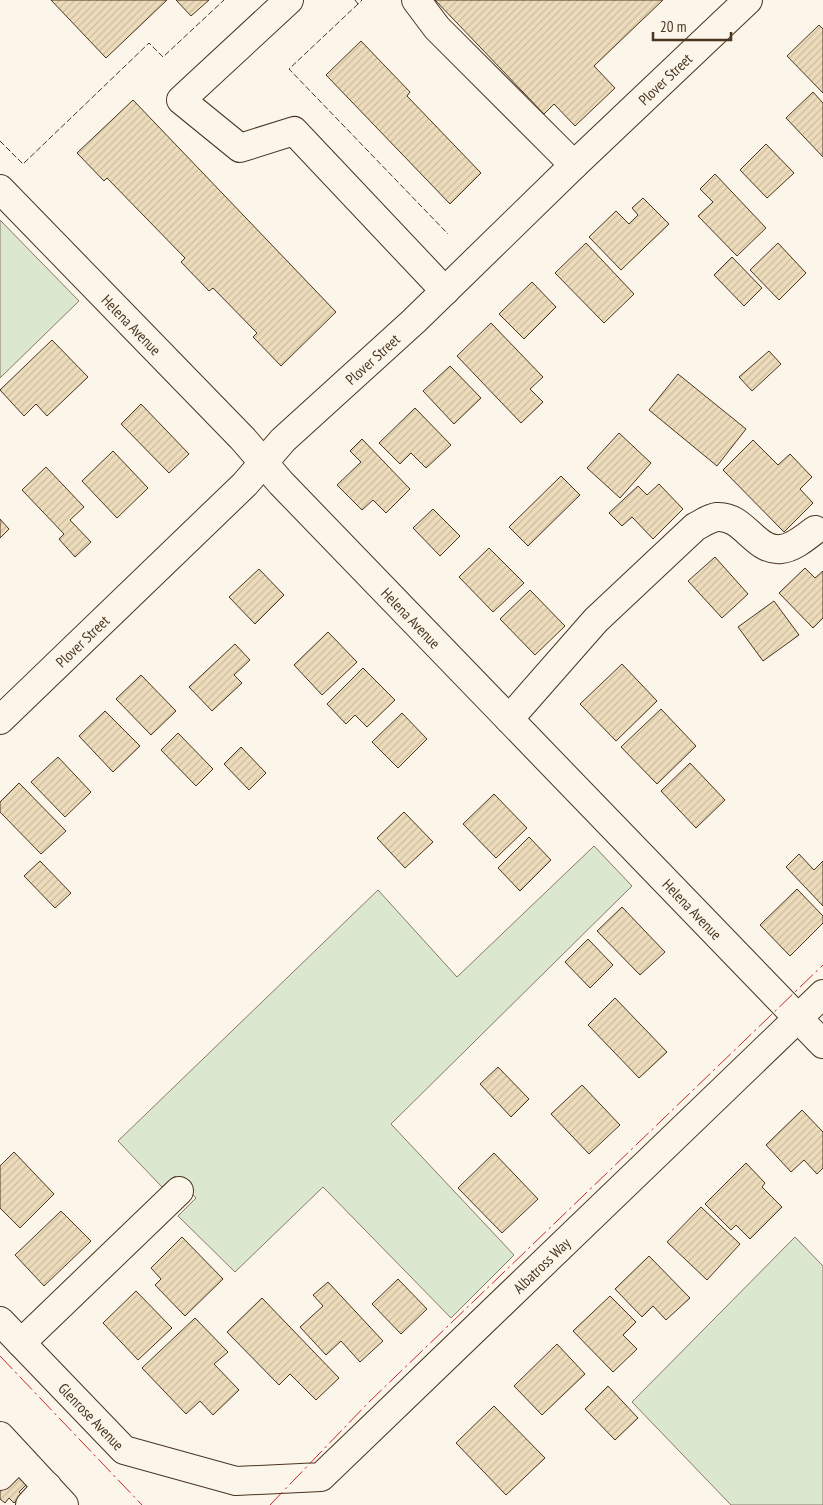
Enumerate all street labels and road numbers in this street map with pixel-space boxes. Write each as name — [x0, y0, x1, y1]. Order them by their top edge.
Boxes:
street label: Plover Street — [634, 49, 696, 109]
street label: Helena Avenue — [98, 290, 165, 359]
street label: Plover Street — [341, 329, 404, 388]
street label: Helena Avenue — [377, 583, 445, 652]
street label: Plover Street — [51, 611, 113, 671]
street label: Helena Avenue — [659, 875, 726, 943]
street label: Albatross Way — [509, 1233, 574, 1297]
street label: Glenrose Avenue — [55, 1378, 128, 1454]

